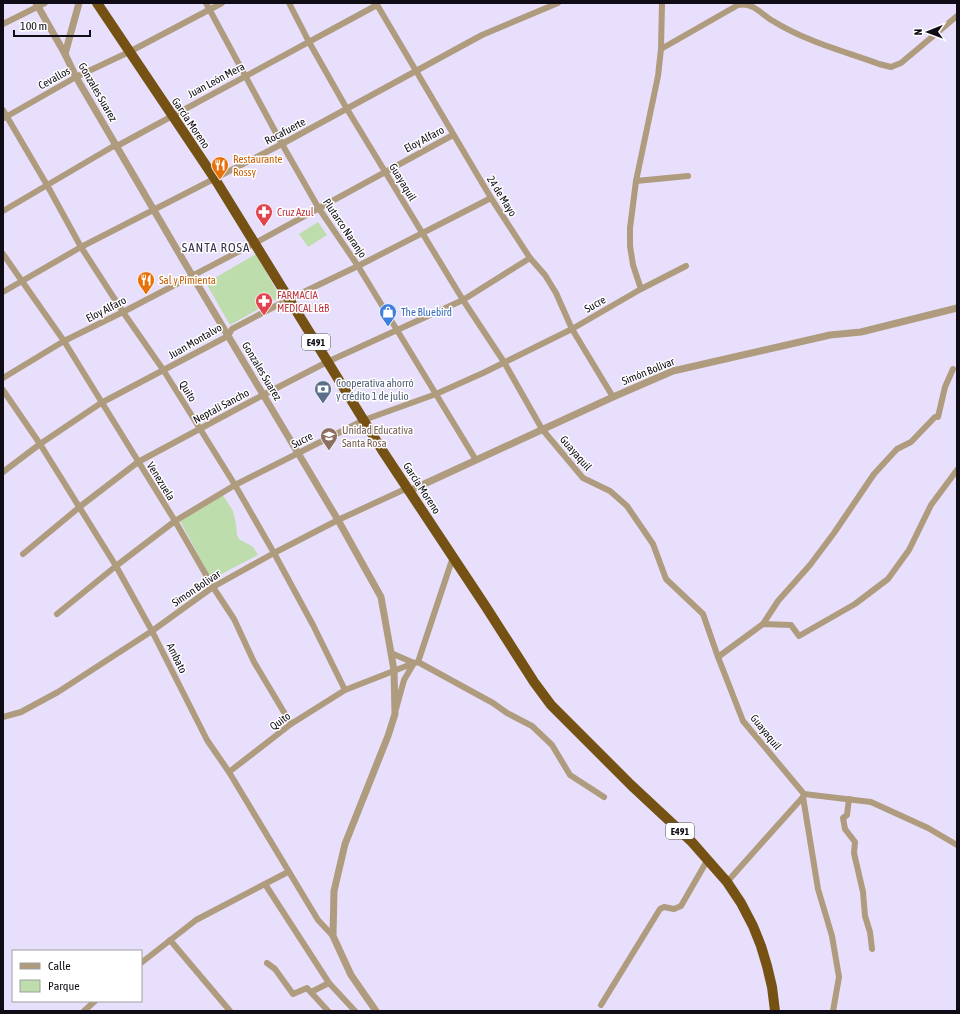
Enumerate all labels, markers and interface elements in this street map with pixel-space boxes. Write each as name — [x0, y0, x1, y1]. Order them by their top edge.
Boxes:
scale bar — [14, 12, 90, 38]
north arrow — [908, 12, 948, 52]
text: 100 m — [20, 19, 47, 33]
text: N — [912, 29, 924, 36]
street label: Gonzales Suarez — [76, 60, 120, 124]
street label: Juan León Mera — [186, 60, 246, 100]
street label: Cevallos — [36, 64, 72, 92]
street label: García Moreno — [170, 95, 212, 151]
street label: Rocafuerte — [263, 115, 307, 147]
street label: Eloy Alfaro — [402, 123, 446, 155]
place label: Restaurante Rossy — [233, 153, 283, 178]
restaurant icon: Restaurante Rossy — [210, 155, 230, 180]
street label: Guayaquil — [387, 161, 419, 203]
street label: 24 de Mayo — [485, 173, 519, 219]
street label: Plutarco Naranjo — [321, 196, 369, 260]
pharmacy icon: Cruz Azul — [254, 202, 274, 227]
place label: Cruz Azul — [277, 206, 314, 218]
district label: SANTA ROSA — [182, 240, 250, 255]
restaurant icon: Sal y Pimienta — [136, 270, 156, 295]
place label: Sal y Pimienta — [159, 274, 216, 286]
place label: FARMACIA MEDICAL L&B — [277, 289, 330, 314]
pharmacy icon: FARMACIA MEDICAL L&B — [254, 291, 274, 316]
street label: Sucre — [582, 293, 608, 315]
street label: Eloy Alfaro — [84, 294, 128, 324]
shop icon: The Bluebird — [378, 302, 398, 327]
place label: The Bluebird — [401, 306, 452, 318]
street label: Juan Montalvo — [166, 321, 224, 361]
road number: E491 — [302, 334, 330, 350]
street label: Gonzales Suarez — [240, 340, 284, 402]
street label: Simón Bolívar — [620, 355, 677, 387]
place label: Cooperativa ahorró y crédito 1 de julio — [336, 377, 414, 402]
street label: Quito — [177, 378, 199, 404]
bank icon: Cooperativa ahorró y crédito 1 de julio — [313, 379, 333, 404]
street label: Neptali Sancho — [191, 386, 251, 426]
place label: Unidad Educativa Santa Rosa — [342, 424, 413, 449]
school or university icon: Unidad Educativa Santa Rosa — [319, 426, 339, 451]
street label: Sucre — [289, 430, 315, 450]
street label: Guayaquil — [558, 433, 594, 473]
street label: Venezuela — [145, 460, 177, 502]
street label: García Moreno — [401, 460, 443, 516]
street label: Simon Bolivar — [170, 567, 223, 609]
street label: Ambato — [164, 641, 190, 675]
street label: Quito — [267, 710, 293, 732]
street label: Guayaquil — [748, 712, 784, 752]
road number: E491 — [666, 823, 694, 839]
legend — [12, 950, 142, 1002]
text: Calle — [48, 959, 71, 973]
text: Parque — [48, 979, 80, 993]

